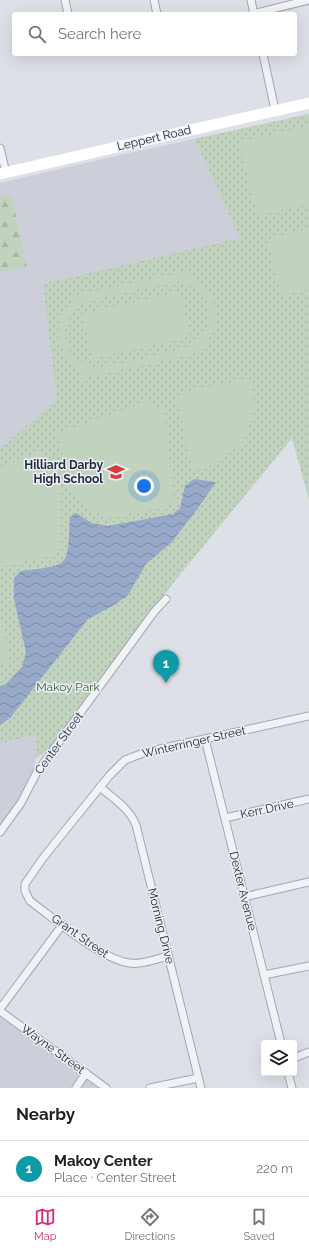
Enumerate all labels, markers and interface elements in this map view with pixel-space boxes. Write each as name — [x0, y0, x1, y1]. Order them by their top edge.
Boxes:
search box — [12, 12, 297, 56]
icon: search — [26, 23, 48, 45]
text: Search here — [58, 25, 141, 43]
street label: Leppert Road — [115, 123, 193, 153]
place label: Hilliard Darby High School — [24, 458, 103, 486]
school or university icon: Hilliard Darby High School — [106, 462, 126, 482]
your location — [134, 476, 154, 496]
pin: 1 — [153, 650, 179, 683]
park label: Makoy Park — [36, 680, 100, 694]
street label: Center Street — [32, 709, 86, 777]
street label: Winterringer Street — [141, 723, 247, 761]
street label: Kerr Drive — [239, 797, 295, 821]
street label: Dexter Avenue — [226, 850, 260, 932]
street label: Morning Drive — [145, 887, 177, 965]
street label: Grant Street — [49, 911, 111, 961]
street label: Wayne Street — [18, 1021, 88, 1077]
map controls — [261, 1040, 297, 1076]
button: layers — [261, 1040, 297, 1076]
text: Nearby — [16, 1104, 75, 1124]
text: Makoy Center — [54, 1152, 152, 1170]
text: 1 — [26, 1161, 32, 1176]
text: 220 m — [256, 1161, 293, 1176]
text: Place · Center Street — [54, 1170, 176, 1185]
tab: Map — [34, 1206, 56, 1243]
tab: Directions — [125, 1206, 175, 1243]
tab: Saved — [243, 1206, 275, 1243]

